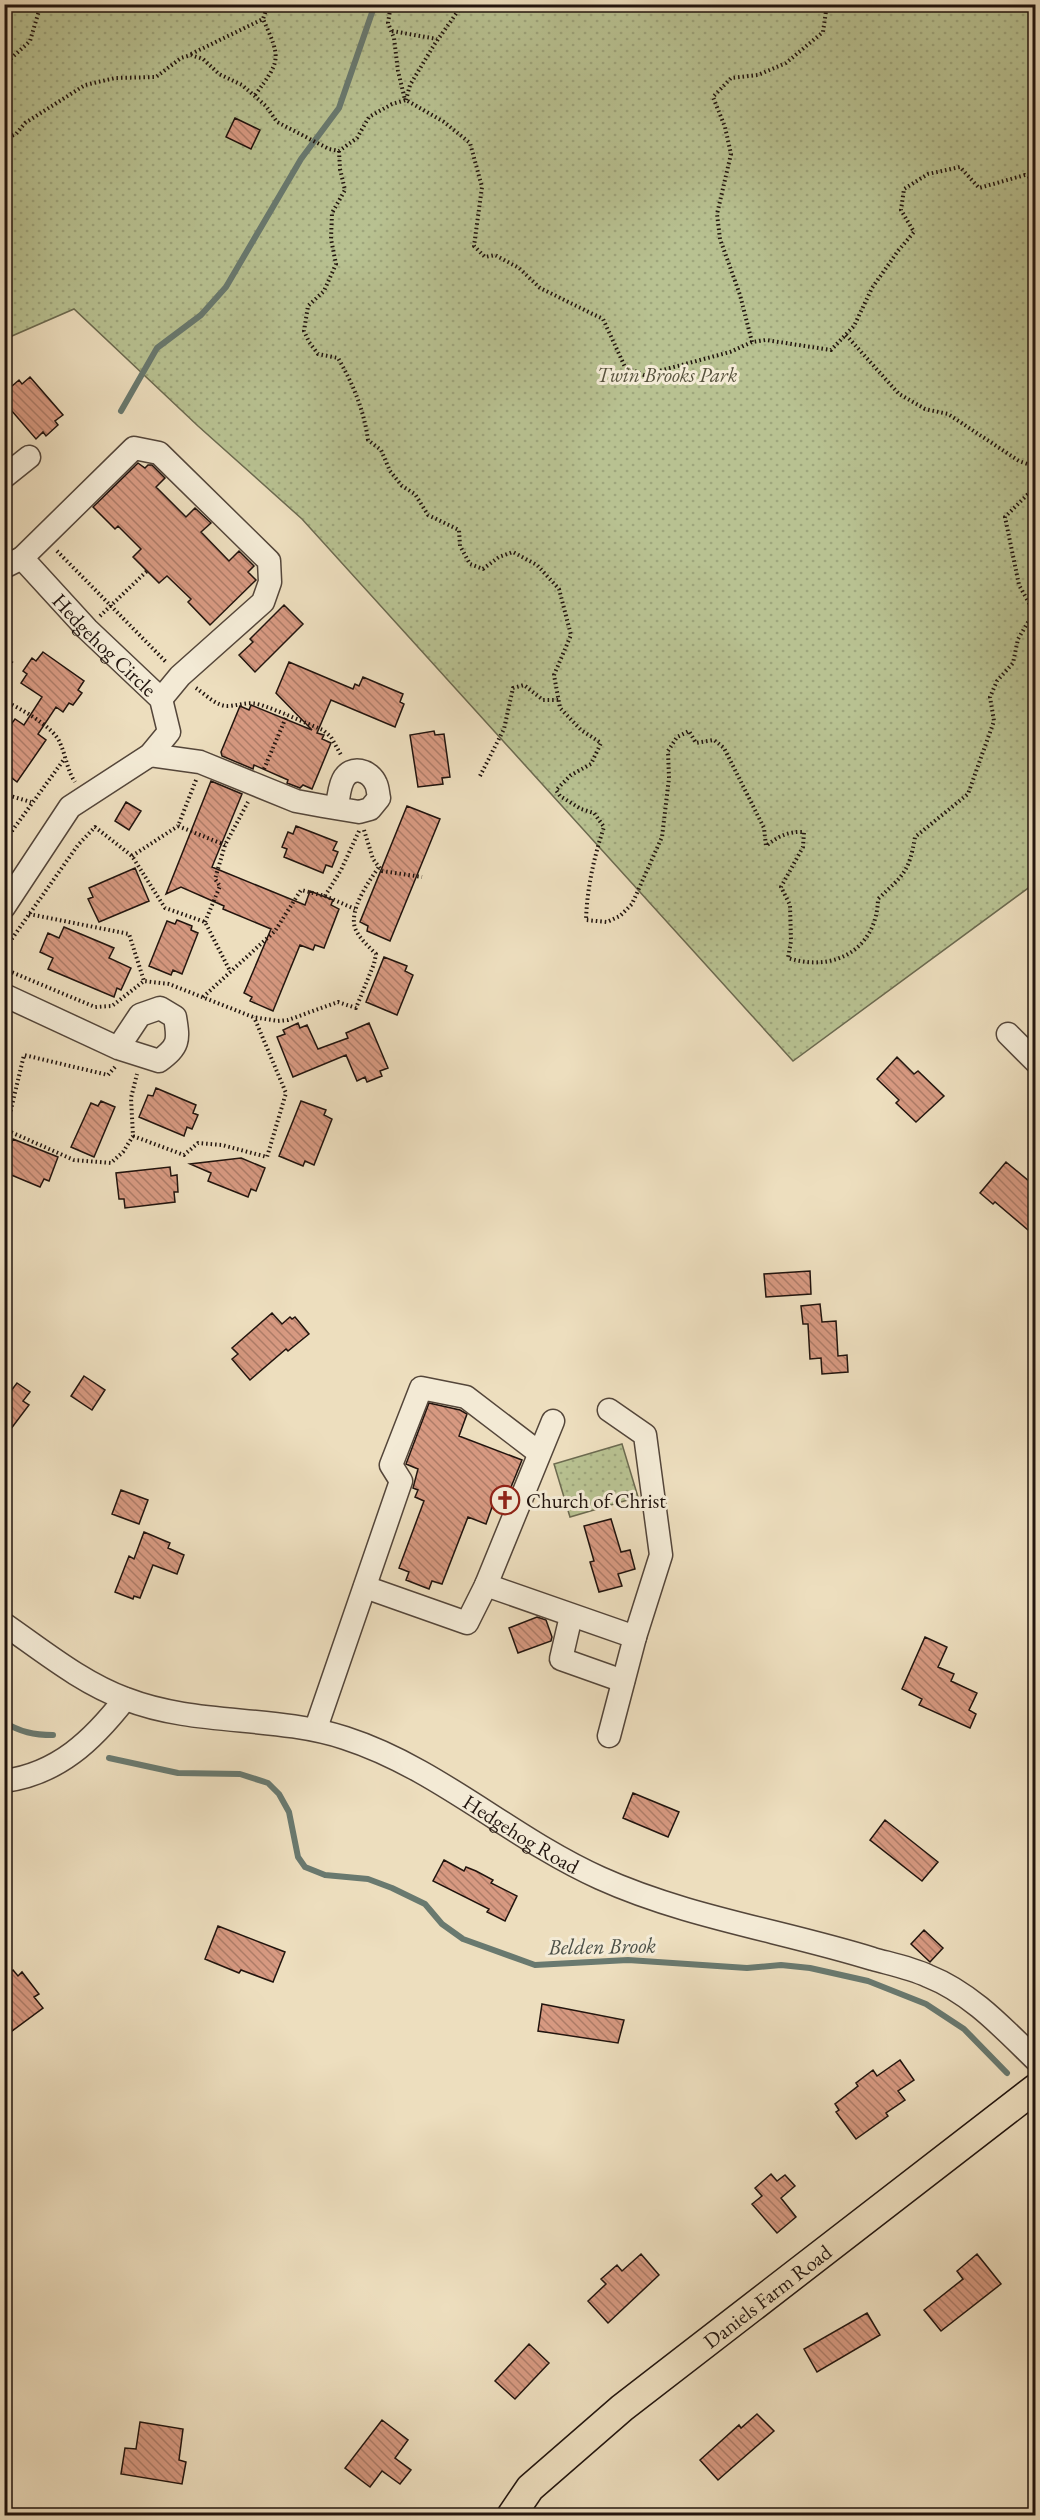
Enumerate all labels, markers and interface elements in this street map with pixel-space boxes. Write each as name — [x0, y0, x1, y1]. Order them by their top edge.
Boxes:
park label: Twin Brooks Park — [597, 361, 738, 388]
street label: Hedgehog Circle — [47, 587, 163, 702]
church icon: Church of Christ — [489, 1484, 521, 1516]
place label: Church of Christ — [526, 1487, 666, 1514]
street label: Hedgehog Road — [458, 1788, 585, 1879]
water label: Belden Brook — [547, 1931, 656, 1961]
street label: Daniels Farm Road — [697, 2238, 837, 2354]

